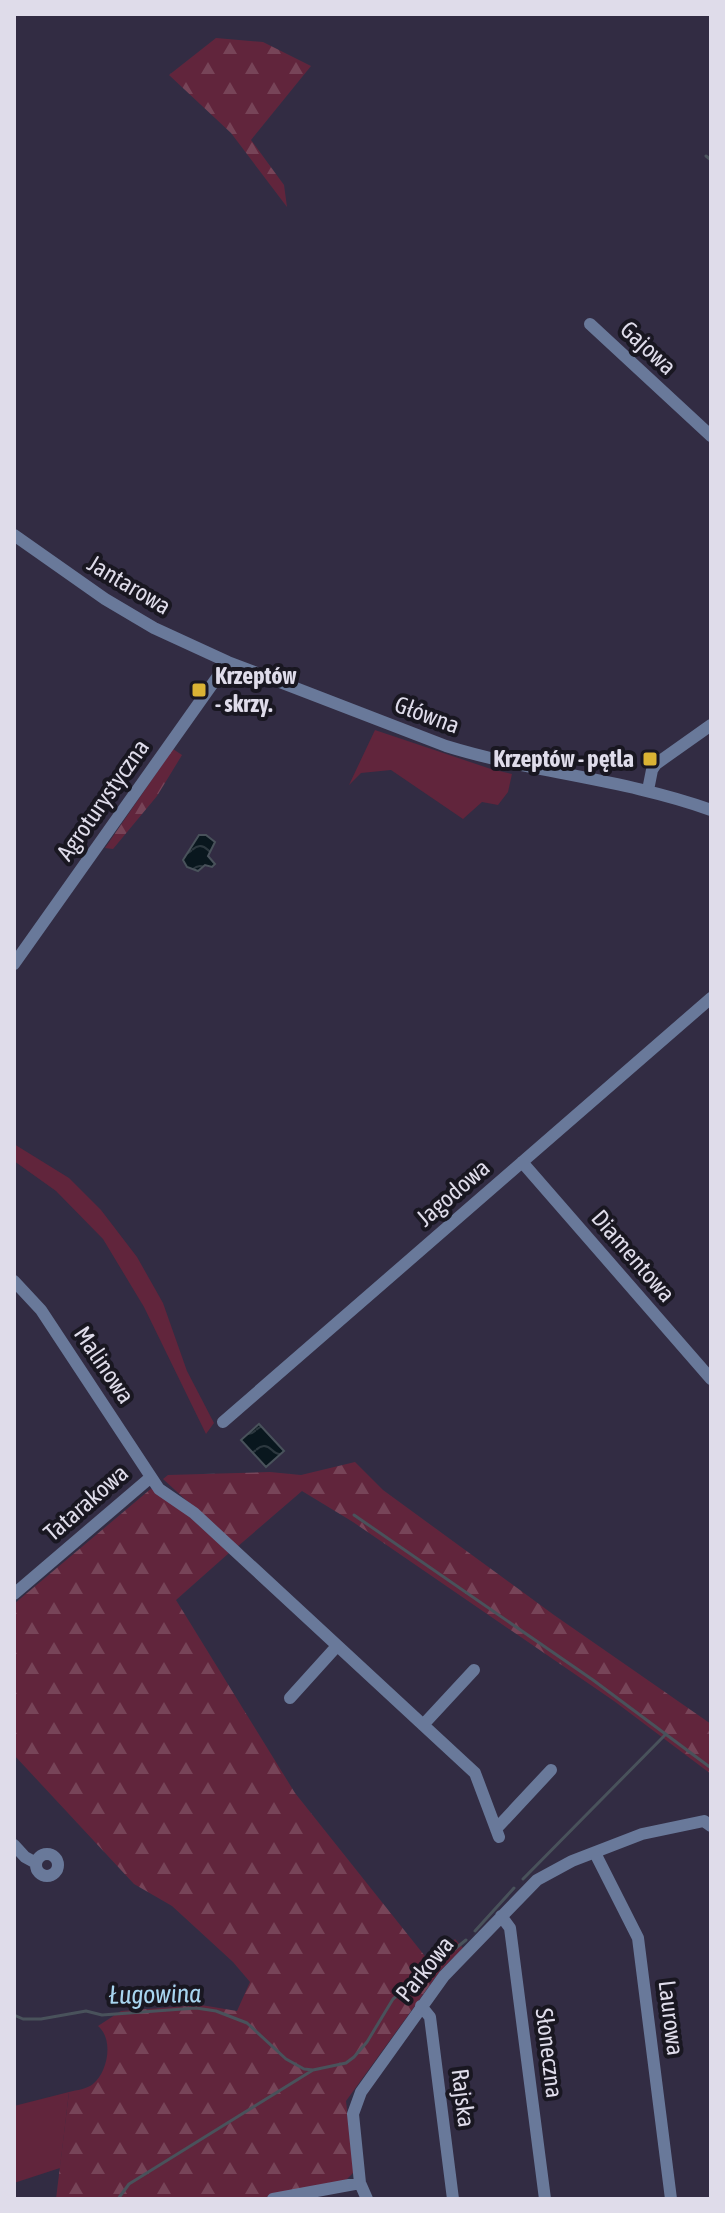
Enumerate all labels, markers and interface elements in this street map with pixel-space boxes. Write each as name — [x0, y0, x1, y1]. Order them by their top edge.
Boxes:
street label: Gajowa — [615, 315, 682, 380]
street label: Jantarowa — [83, 549, 176, 620]
place label: Krzeptów - skrzy. — [215, 662, 297, 717]
marker: Krzeptów - skrzy. — [190, 681, 208, 699]
street label: Główna — [391, 690, 463, 739]
street label: Agroturystyczna — [51, 734, 154, 865]
place label: Krzeptów - pętla — [493, 745, 634, 772]
marker: Krzeptów - pętla — [641, 750, 659, 768]
street label: Jagodowa — [411, 1154, 495, 1232]
street label: Diamentowa — [586, 1204, 681, 1307]
street label: Malinowa — [69, 1321, 140, 1408]
street label: Tatarakowa — [38, 1459, 133, 1546]
street label: Parkowa — [390, 1931, 459, 2007]
water label: Ługowina — [108, 1978, 202, 2010]
street label: Laurowa — [654, 1979, 689, 2057]
street label: Słoneczna — [531, 2007, 568, 2099]
street label: Rajska — [447, 2067, 480, 2129]

